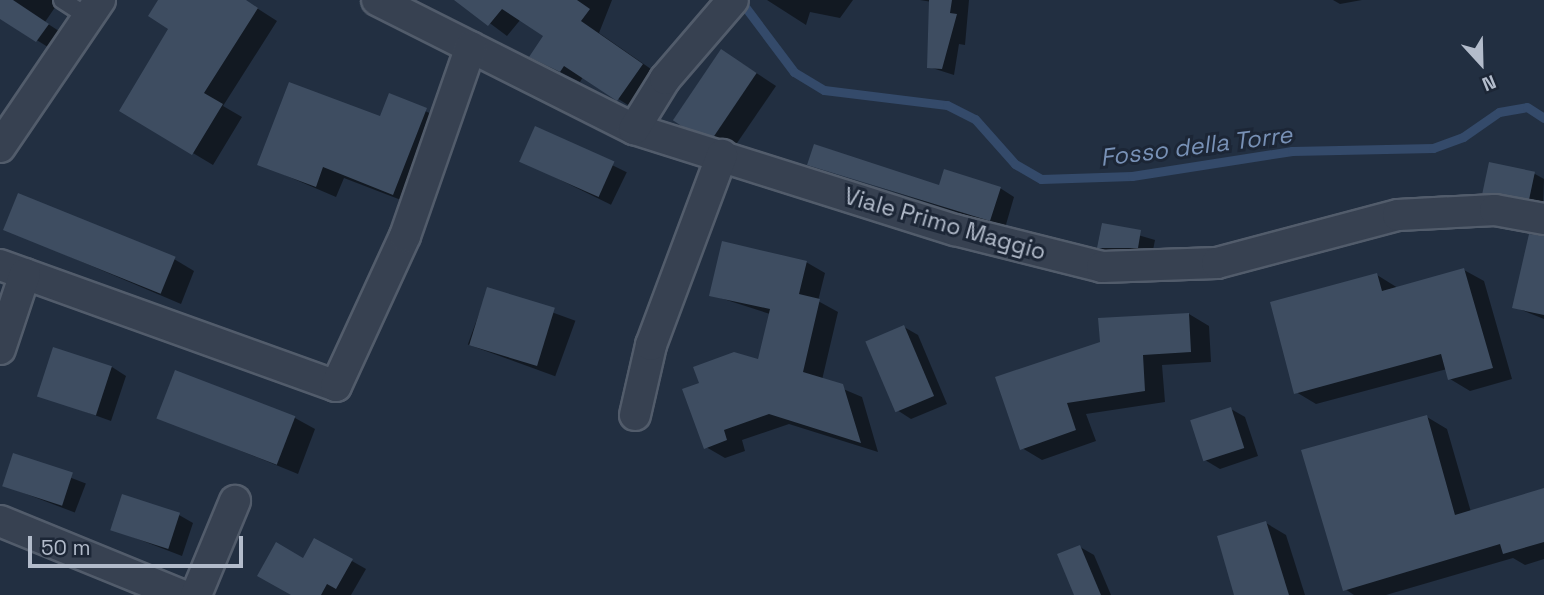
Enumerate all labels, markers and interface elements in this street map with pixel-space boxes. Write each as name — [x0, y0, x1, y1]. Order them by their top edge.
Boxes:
north arrow — [1446, 28, 1516, 98]
text: N — [1478, 69, 1500, 97]
water label: Fosso della Torre — [1098, 120, 1294, 172]
street label: Viale Primo Maggio — [841, 182, 1049, 266]
scale bar — [32, 522, 247, 566]
text: 50 m — [41, 534, 91, 561]

